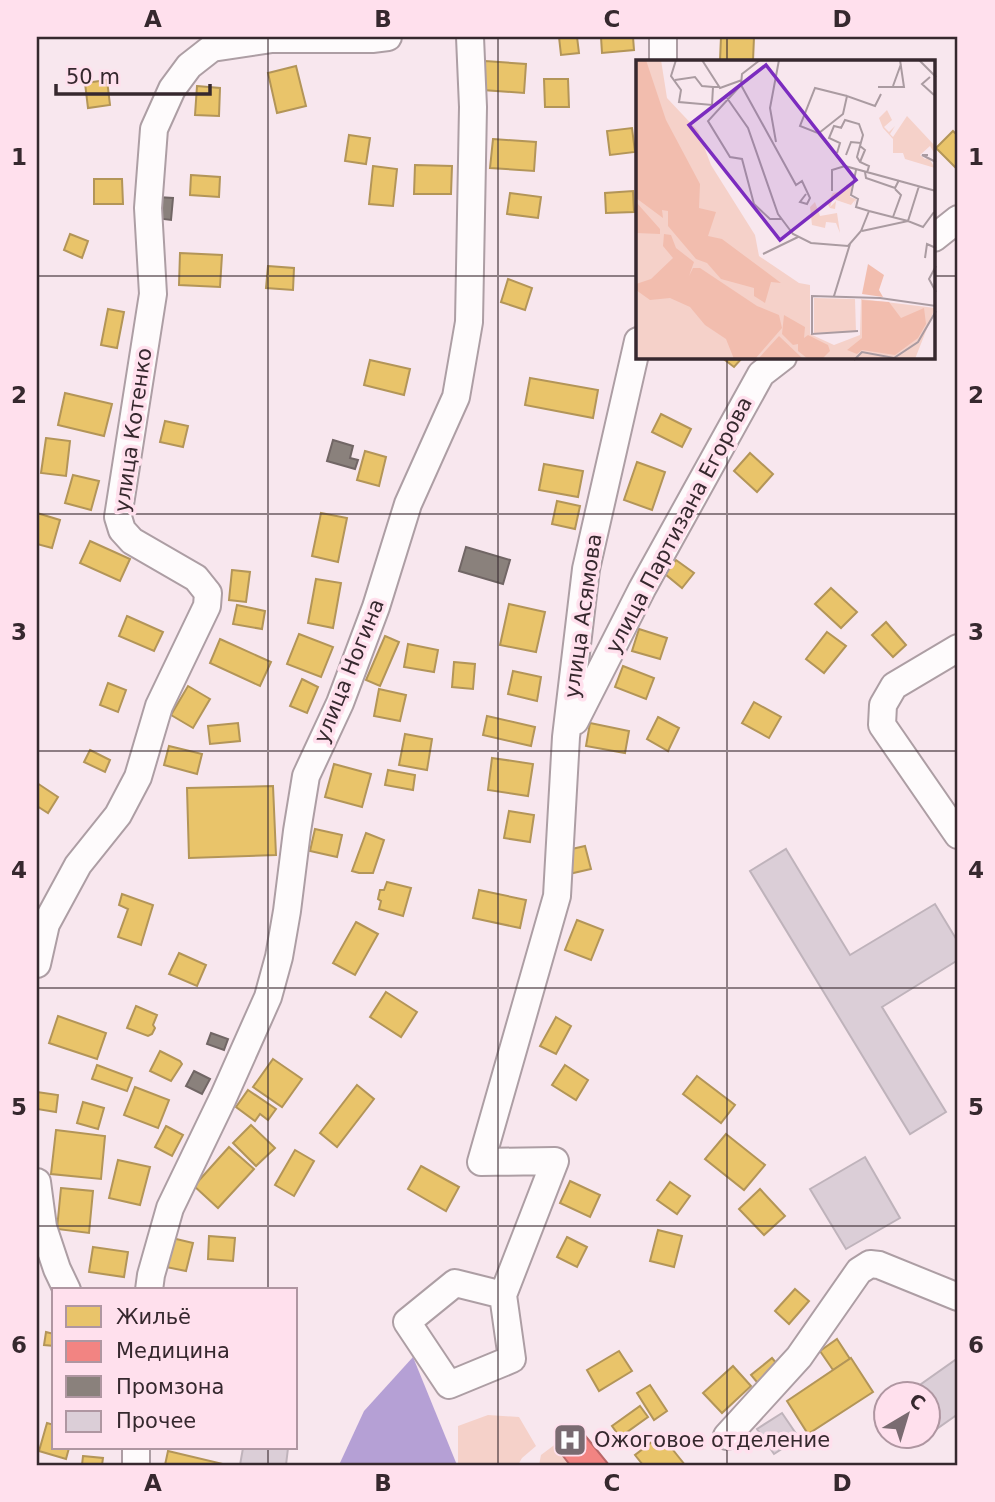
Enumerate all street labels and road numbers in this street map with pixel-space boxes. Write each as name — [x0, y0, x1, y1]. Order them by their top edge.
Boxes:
street label: улица Котенко — [110, 346, 156, 514]
street label: улица Партизана Егорова — [601, 393, 757, 657]
street label: улица Асямова — [560, 532, 606, 700]
street label: улица Ногина — [309, 595, 389, 747]

